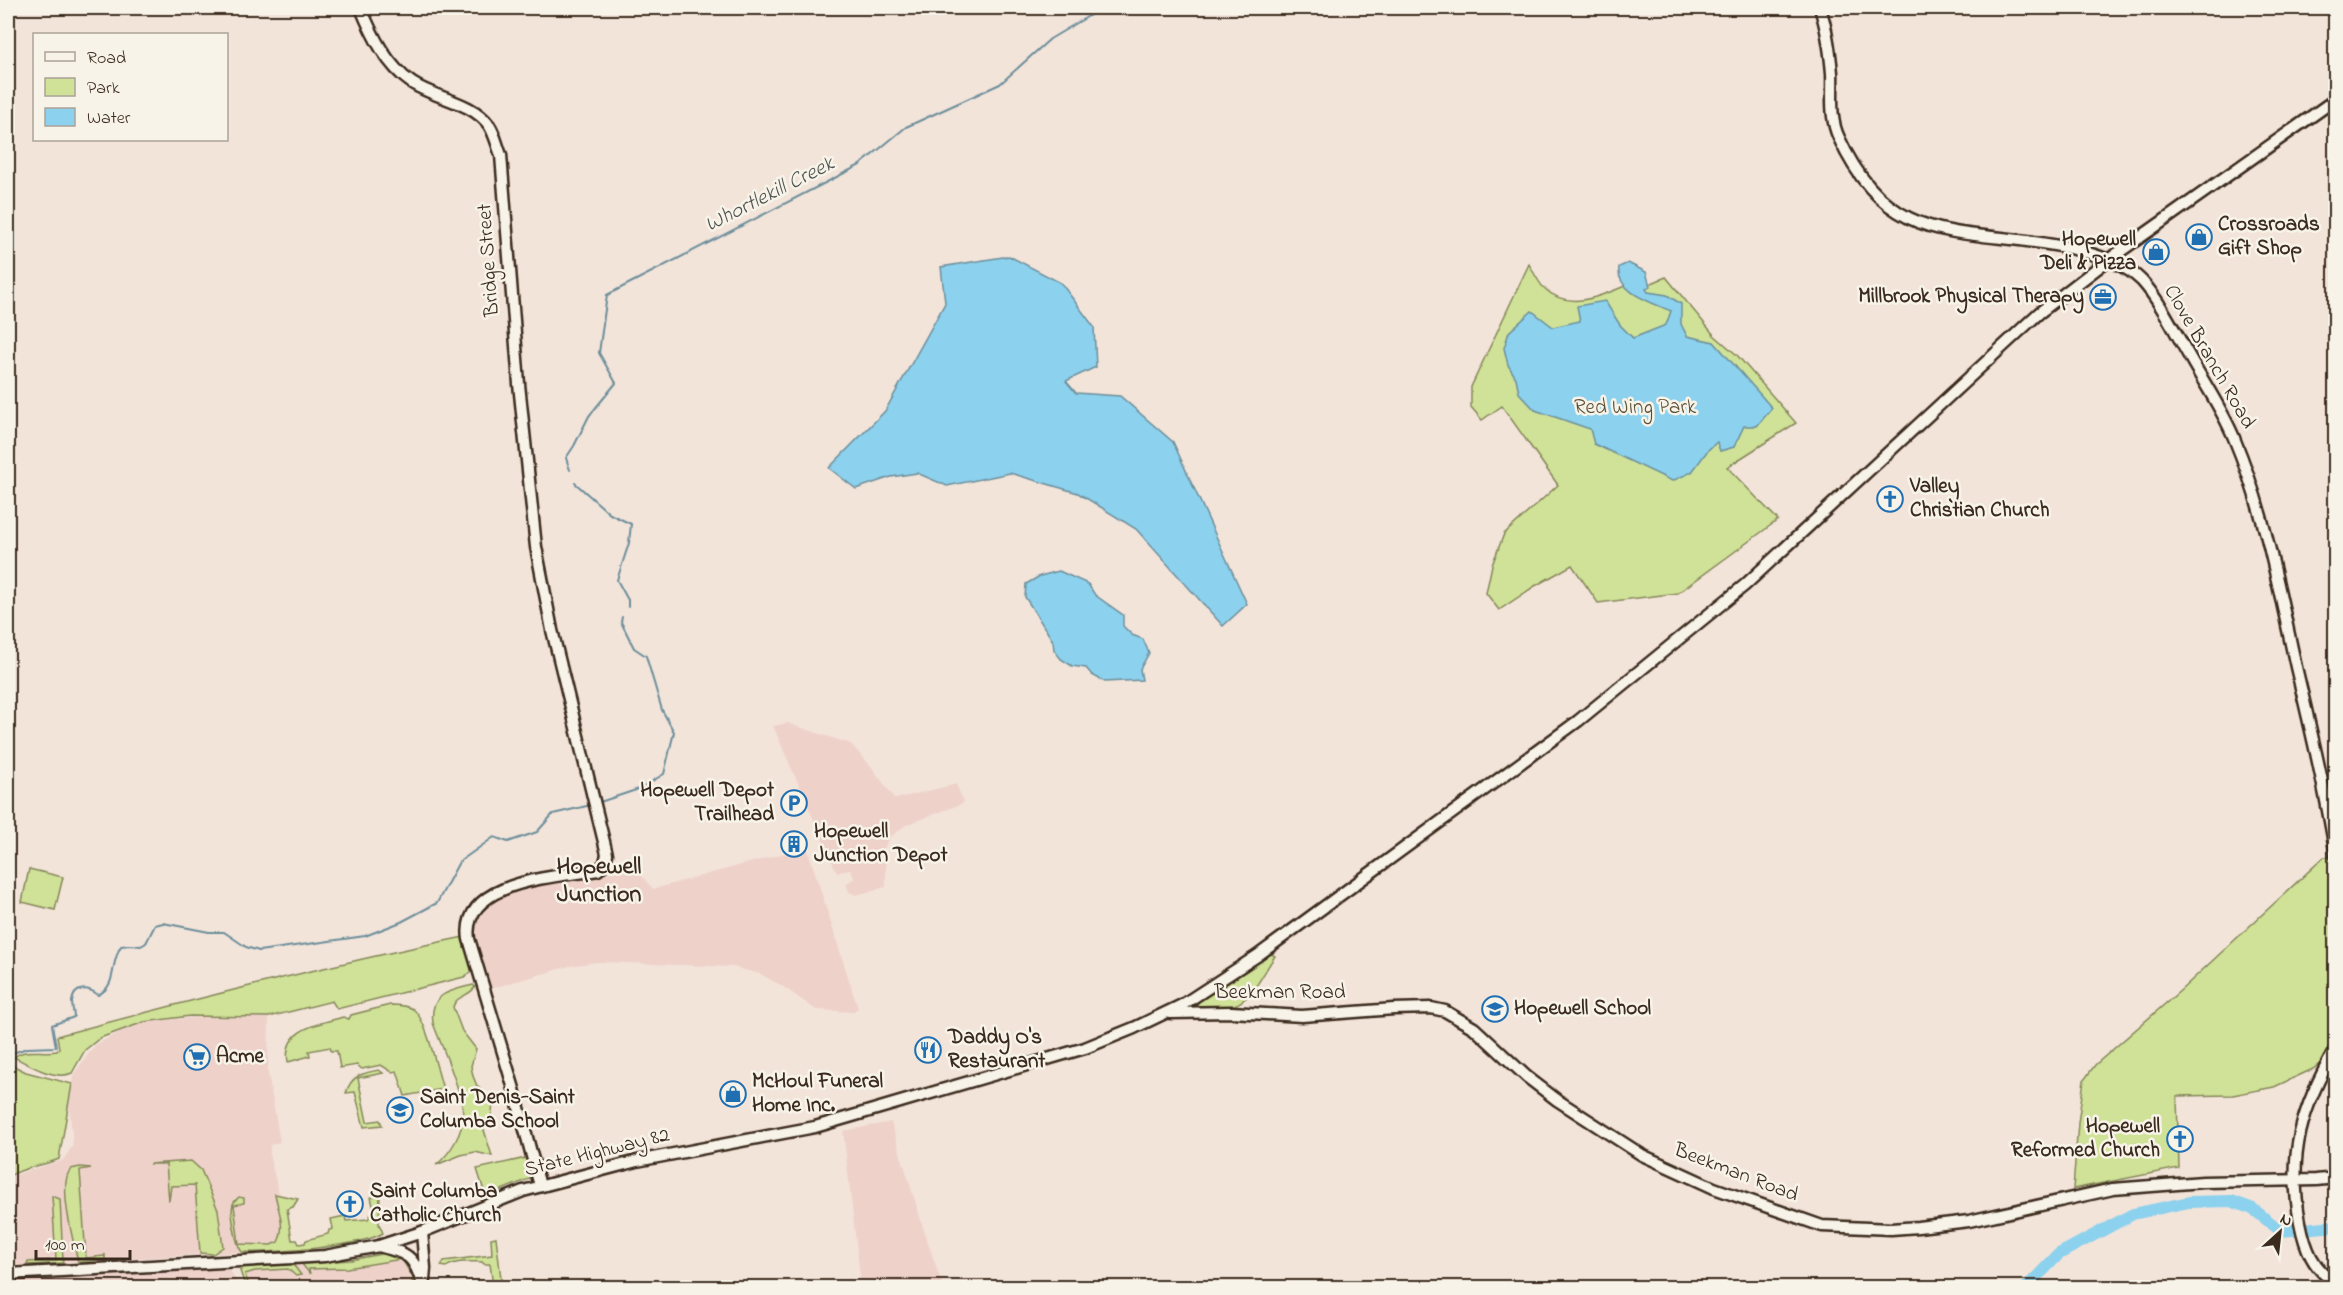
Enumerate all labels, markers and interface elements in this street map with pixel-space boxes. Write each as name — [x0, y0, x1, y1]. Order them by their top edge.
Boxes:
legend — [33, 33, 228, 141]
text: Road — [87, 46, 126, 72]
text: Park — [87, 76, 120, 102]
text: Water — [87, 106, 131, 132]
water label: Whortlekill Creek — [700, 148, 841, 241]
street label: Bridge Street — [470, 202, 510, 319]
place label: Crossroads Gift Shop — [2218, 210, 2320, 264]
shop icon: Crossroads Gift Shop — [2184, 222, 2214, 252]
place label: Hopewell Deli & Pizza — [2039, 225, 2136, 279]
shop icon: Hopewell Deli & Pizza — [2141, 237, 2171, 267]
street label: Clove Branch Road — [2156, 279, 2263, 435]
place label: Millbrook Physical Therapy — [1858, 282, 2084, 314]
office icon: Millbrook Physical Therapy — [2088, 282, 2118, 312]
park label: Red Wing Park — [1574, 393, 1697, 425]
place label: Valley Christian Church — [1909, 472, 2050, 526]
church icon: Valley Christian Church — [1875, 484, 1905, 514]
place label: Hopewell Depot Trailhead — [640, 776, 775, 830]
parking icon: Hopewell Depot Trailhead — [779, 788, 809, 818]
place label: Hopewell Junction Depot — [814, 817, 948, 871]
building icon: Hopewell Junction Depot — [779, 829, 809, 859]
district label: Hopewell Junction — [557, 850, 641, 913]
street label: Beekman Road — [1213, 978, 1346, 1008]
school or university icon: Hopewell School — [1480, 994, 1510, 1024]
place label: Hopewell School — [1514, 994, 1651, 1024]
place label: Daddy O's Restaurant — [947, 1023, 1046, 1077]
restaurant icon: Daddy O's Restaurant — [913, 1035, 943, 1065]
supermarket icon: Acme — [182, 1042, 212, 1072]
place label: Acme — [216, 1042, 265, 1072]
place label: McHoul Funeral Home Inc. — [752, 1067, 884, 1121]
shop icon: McHoul Funeral Home Inc. — [718, 1079, 748, 1109]
place label: Saint Denis-Saint Columba School — [420, 1083, 576, 1137]
school or university icon: Saint Denis-Saint Columba School — [385, 1095, 415, 1125]
place label: Hopewell Reformed Church — [2011, 1112, 2160, 1166]
street label: State Highway 82 — [521, 1120, 673, 1187]
church icon: Hopewell Reformed Church — [2165, 1124, 2195, 1154]
street label: Beekman Road — [1669, 1135, 1803, 1211]
place label: Saint Columba Catholic Church — [370, 1177, 501, 1231]
church icon: Saint Columba Catholic Church — [335, 1189, 365, 1219]
north arrow — [2250, 1202, 2310, 1262]
text: N — [2276, 1207, 2296, 1234]
scale bar — [36, 1223, 130, 1261]
text: 100 m — [45, 1233, 85, 1259]

